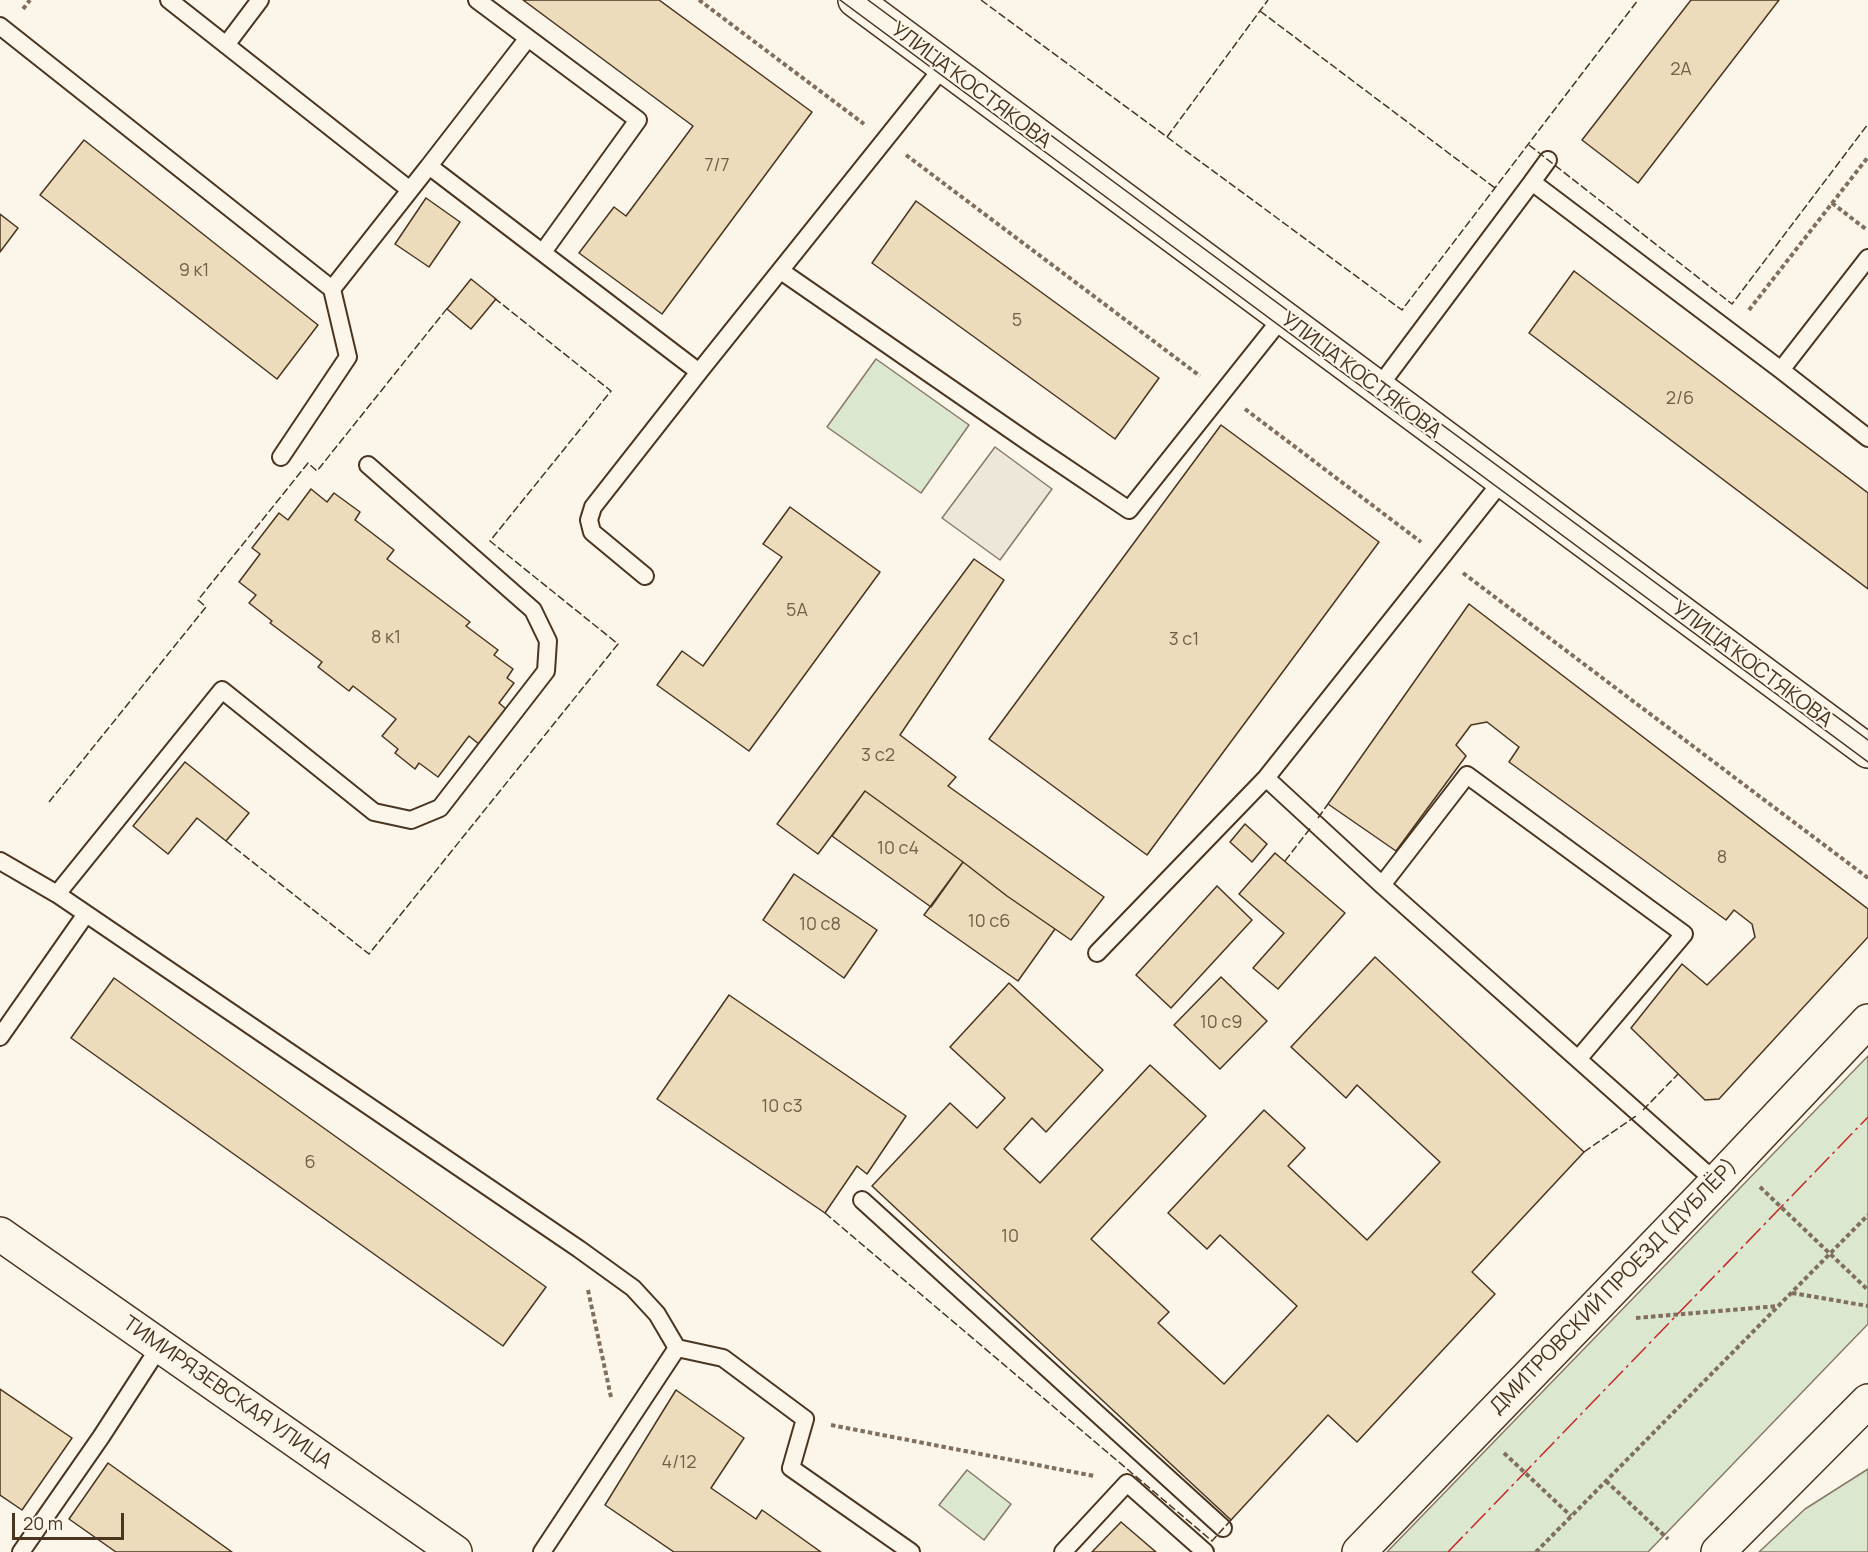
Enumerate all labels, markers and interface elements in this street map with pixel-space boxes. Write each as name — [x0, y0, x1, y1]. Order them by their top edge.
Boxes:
street label: УЛИЦА КОСТЯКОВА — [886, 18, 1056, 154]
house number: 2А — [1670, 59, 1692, 81]
house number: 7/7 — [704, 155, 730, 177]
house number: 9 к1 — [179, 260, 209, 282]
street label: УЛИЦА КОСТЯКОВА — [1276, 308, 1446, 444]
house number: 5 — [1012, 310, 1022, 332]
house number: 2/6 — [1666, 388, 1694, 410]
street label: УЛИЦА КОСТЯКОВА — [1667, 597, 1837, 733]
house number: 5А — [786, 600, 808, 622]
house number: 8 к1 — [371, 627, 401, 649]
house number: 3 с1 — [1169, 629, 1199, 651]
house number: 3 с2 — [861, 745, 895, 767]
house number: 10 с4 — [877, 838, 919, 860]
house number: 8 — [1717, 847, 1727, 869]
house number: 10 с6 — [968, 911, 1010, 933]
house number: 10 с8 — [799, 914, 841, 936]
house number: 10 с9 — [1200, 1012, 1242, 1034]
house number: 10 с3 — [761, 1096, 803, 1118]
house number: 6 — [304, 1152, 316, 1174]
street label: ДМИТРОВСКИЙ ПРОЕЗД (ДУБЛЁР) — [1485, 1154, 1743, 1420]
house number: 10 — [1001, 1226, 1019, 1248]
street label: ТИМИРЯЗЕВСКАЯ УЛИЦА — [118, 1311, 336, 1475]
house number: 4/12 — [662, 1452, 696, 1474]
scale bar — [15, 1501, 128, 1539]
text: 20 m — [23, 1511, 63, 1535]

